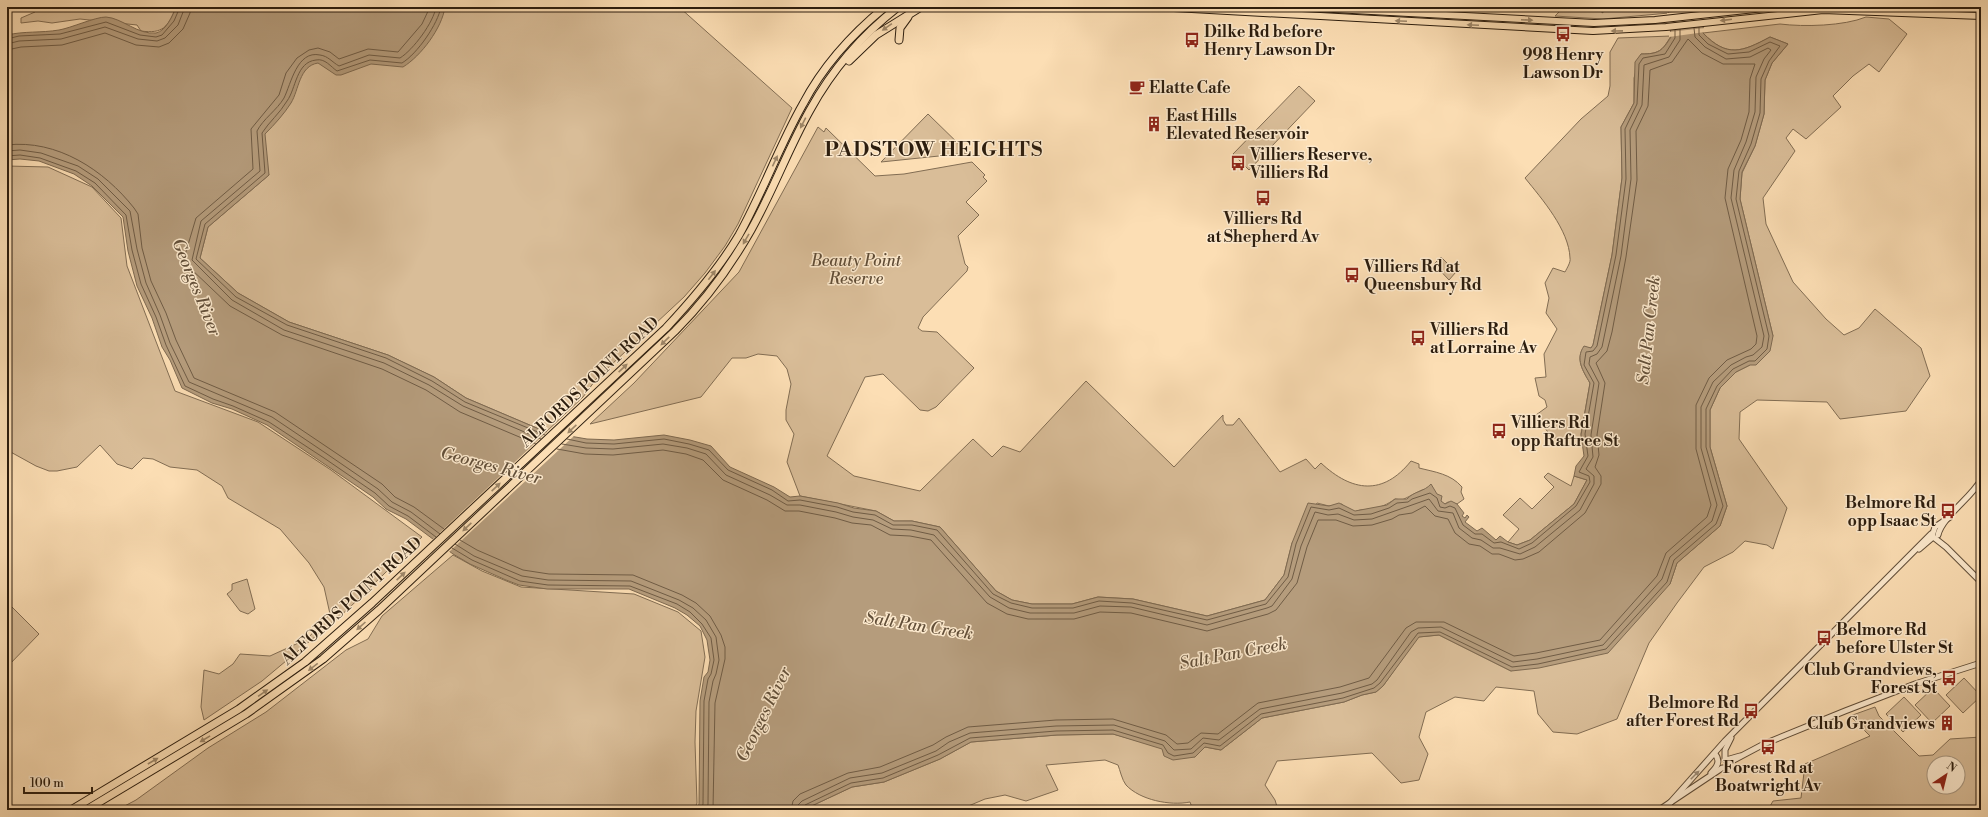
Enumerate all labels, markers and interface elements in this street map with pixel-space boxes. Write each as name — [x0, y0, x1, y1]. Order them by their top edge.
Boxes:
one-way arrow — [1521, 16, 1533, 23]
one-way arrow — [1720, 17, 1732, 23]
one-way arrow — [1394, 18, 1407, 24]
one-way arrow — [1467, 21, 1479, 28]
place label: Dilke Rd before Henry Lawson Dr — [1204, 22, 1335, 60]
one-way arrow — [882, 23, 892, 31]
bus stop icon: 998 Henry Lawson Dr — [1554, 25, 1572, 43]
one-way arrow — [1611, 27, 1623, 34]
bus stop icon: Dilke Rd before Henry Lawson Dr — [1183, 31, 1201, 49]
place label: 998 Henry Lawson Dr — [1522, 45, 1605, 83]
cafe icon: Elatte Cafe — [1128, 78, 1146, 96]
place label: Elatte Cafe — [1149, 78, 1231, 98]
place label: East Hills Elevated Reservoir — [1166, 106, 1309, 144]
building icon: East Hills Elevated Reservoir — [1145, 115, 1163, 133]
one-way arrow — [800, 117, 806, 128]
district label: PADSTOW HEIGHTS — [825, 138, 1043, 163]
place label: Villiers Reserve, Villiers Rd — [1249, 145, 1373, 183]
bus stop icon: Villiers Reserve, Villiers Rd — [1229, 154, 1247, 172]
one-way arrow — [772, 155, 778, 167]
bus stop icon: Villiers Rd at Shepherd Av — [1254, 189, 1272, 207]
place label: Villiers Rd at Shepherd Av — [1207, 209, 1320, 247]
one-way arrow — [742, 233, 749, 245]
water label: Georges River — [167, 235, 226, 340]
park label: Beauty Point Reserve — [810, 251, 902, 289]
place label: Villiers Rd at Queensbury Rd — [1363, 257, 1482, 295]
bus stop icon: Villiers Rd at Queensbury Rd — [1343, 266, 1361, 284]
one-way arrow — [708, 269, 717, 280]
water label: Salt Pan Creek — [1632, 275, 1666, 386]
street label: ALFORDS POINT ROAD — [515, 312, 663, 452]
place label: Villiers Rd at Lorraine Av — [1429, 320, 1538, 358]
bus stop icon: Villiers Rd at Lorraine Av — [1409, 329, 1427, 347]
one-way arrow — [660, 336, 670, 346]
one-way arrow — [617, 364, 628, 373]
place label: Villiers Rd opp Raftree St — [1510, 413, 1619, 451]
bus stop icon: Villiers Rd opp Raftree St — [1490, 422, 1508, 440]
one-way arrow — [568, 424, 577, 433]
water label: Georges River — [438, 442, 544, 490]
one-way arrow — [490, 483, 501, 492]
place label: Belmore Rd opp Isaac St — [1845, 493, 1936, 531]
bus stop icon: Belmore Rd opp Isaac St — [1939, 502, 1957, 520]
one-way arrow — [462, 522, 472, 532]
street label: ALFORDS POINT ROAD — [276, 532, 426, 670]
one-way arrow — [396, 571, 406, 581]
water label: Salt Pan Creek — [863, 607, 975, 645]
place label: Belmore Rd before Ulster St — [1836, 620, 1954, 658]
one-way arrow — [355, 621, 366, 630]
bus stop icon: Belmore Rd before Ulster St — [1815, 629, 1833, 647]
water label: Salt Pan Creek — [1177, 633, 1289, 675]
place label: Club Grandviews, Forest St — [1804, 660, 1937, 698]
one-way arrow — [307, 662, 318, 671]
water label: Georges River — [731, 662, 797, 766]
bus stop icon: Club Grandviews, Forest St — [1940, 669, 1958, 687]
one-way arrow — [258, 689, 269, 697]
place label: Belmore Rd after Forest Rd — [1626, 693, 1739, 731]
bus stop icon: Belmore Rd after Forest Rd — [1742, 702, 1760, 720]
place label: Club Grandviews — [1807, 714, 1935, 734]
building icon: Club Grandviews — [1938, 714, 1956, 732]
one-way arrow — [199, 736, 211, 743]
bus stop icon: Forest Rd at Boatwright Av — [1759, 738, 1777, 756]
north arrow — [1926, 755, 1966, 795]
one-way arrow — [147, 758, 159, 765]
place label: Forest Rd at Boatwright Av — [1715, 758, 1822, 796]
text: N — [1944, 759, 1959, 776]
scale bar — [24, 769, 92, 795]
one-way arrow — [1690, 770, 1700, 780]
text: 100 m — [30, 776, 64, 791]

